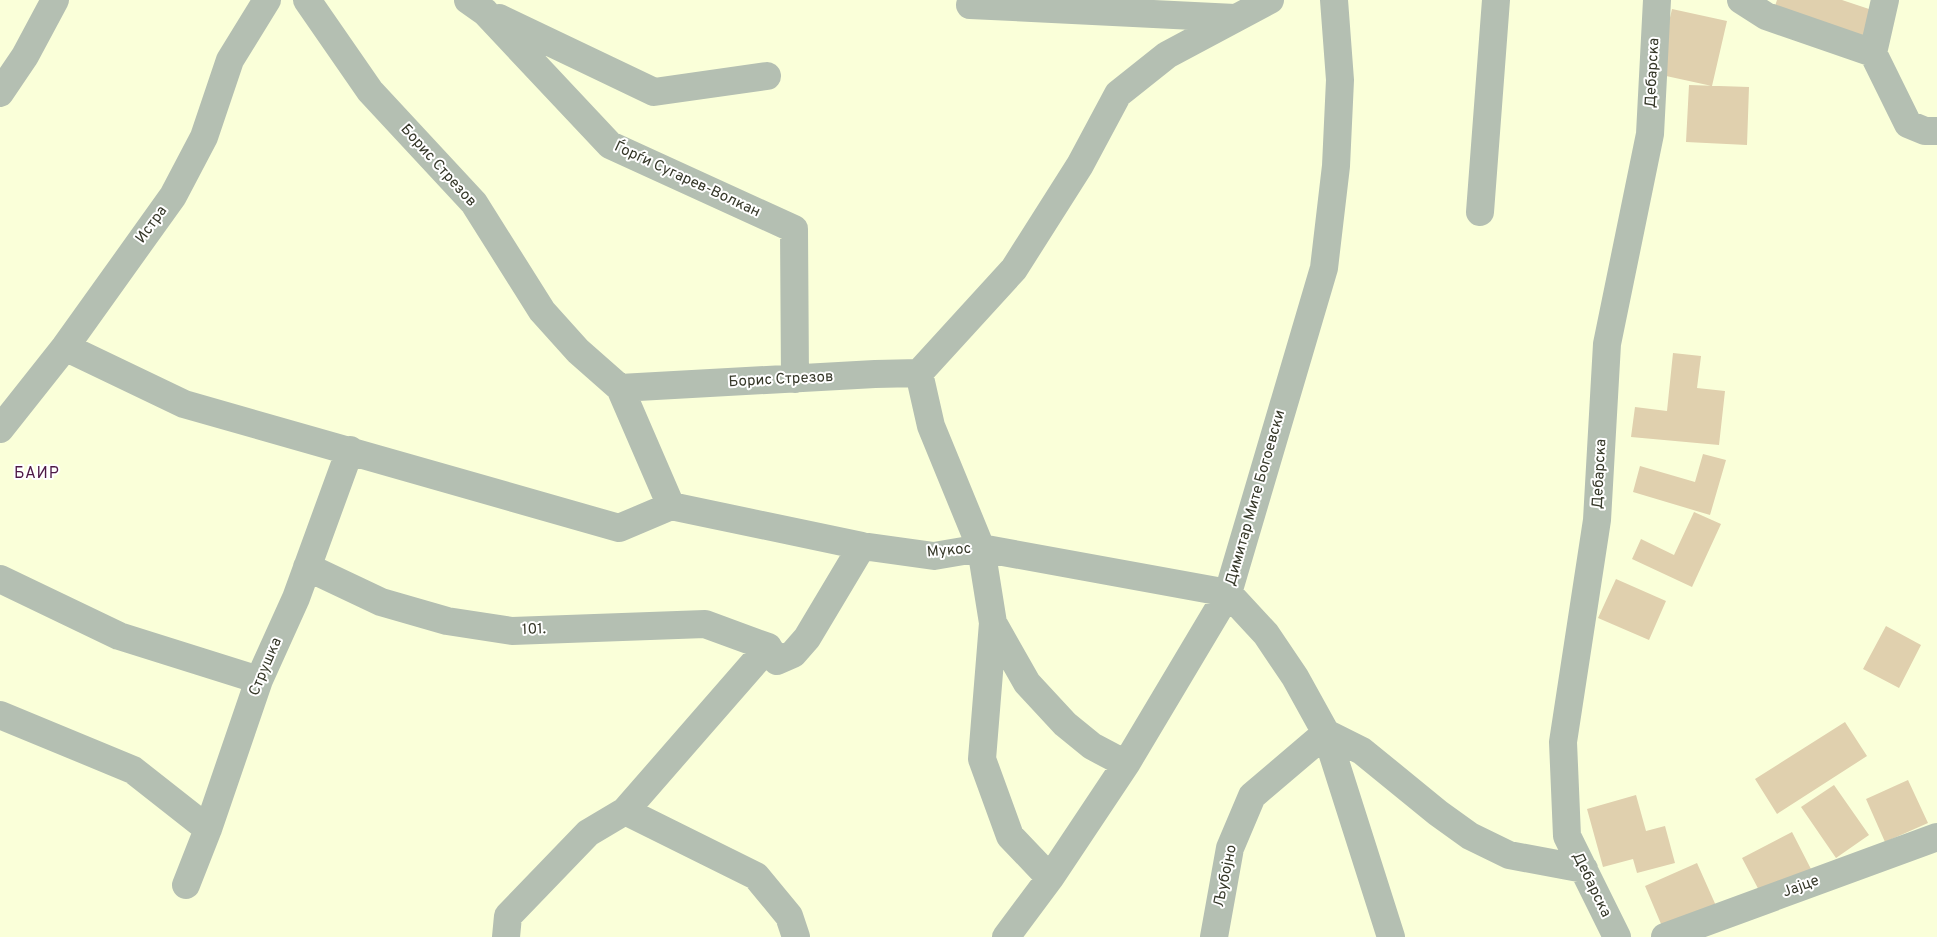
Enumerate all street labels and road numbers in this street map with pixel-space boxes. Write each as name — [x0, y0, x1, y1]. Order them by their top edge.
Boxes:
street label: Дебарска — [1642, 37, 1664, 109]
street label: Борис Стрезов — [396, 121, 480, 211]
street label: Ѓорѓи Сугарев-Волкан — [611, 137, 763, 222]
street label: Истра — [132, 203, 172, 247]
street label: Борис Стрезов — [728, 368, 834, 392]
street label: Димитар Мите Богоевски — [1222, 408, 1290, 588]
street label: Дебарска — [1589, 438, 1611, 510]
street label: Мукос — [926, 540, 972, 562]
street label: 101. — [522, 620, 546, 640]
street label: Струшка — [245, 635, 287, 699]
street label: Љубојно — [1210, 843, 1242, 909]
street label: Дебарска — [1567, 849, 1615, 921]
street label: Јајце — [1780, 872, 1822, 902]

